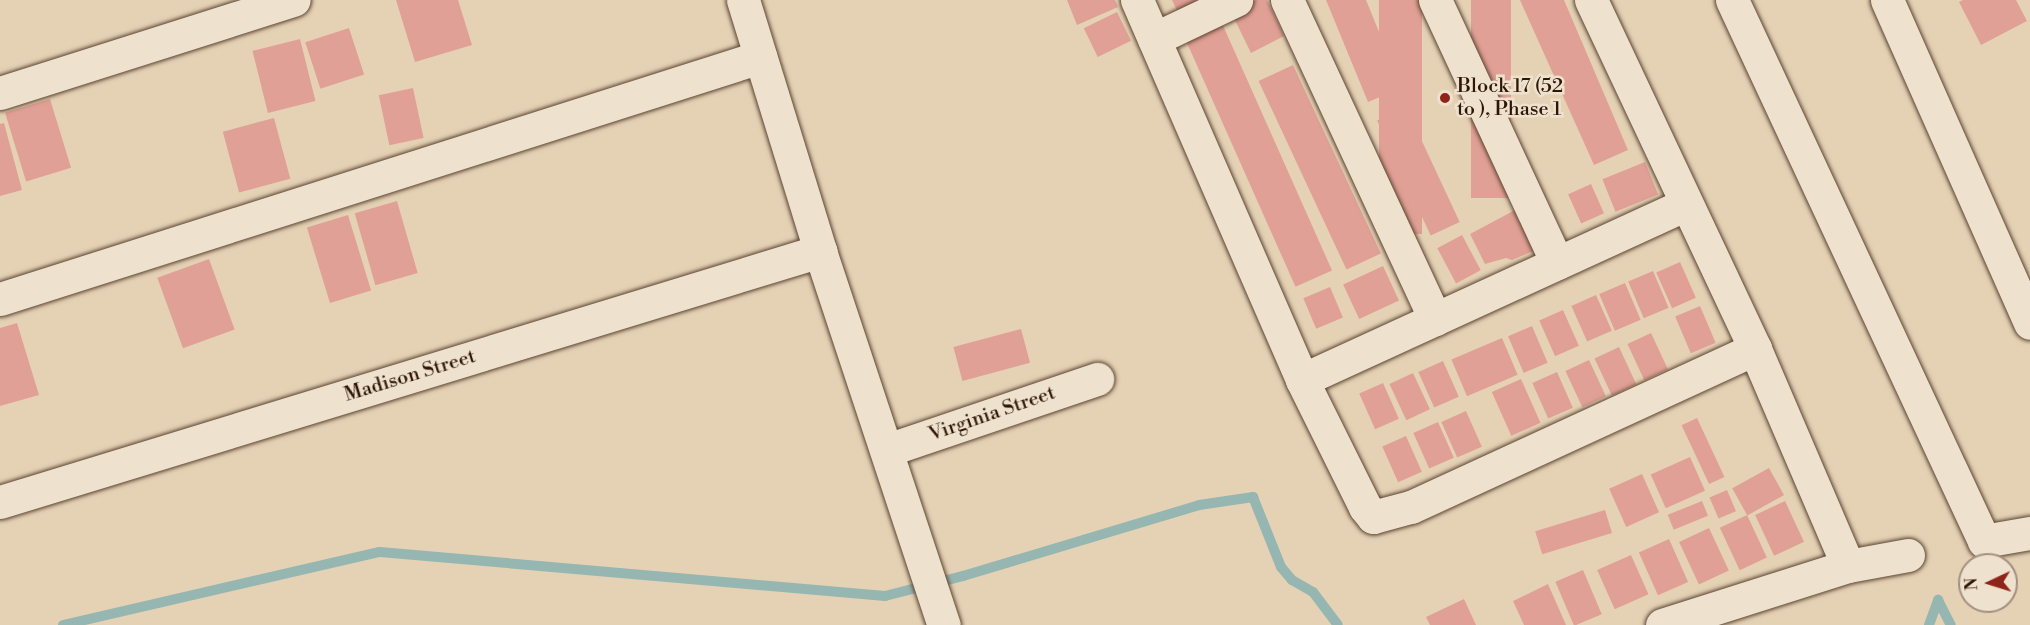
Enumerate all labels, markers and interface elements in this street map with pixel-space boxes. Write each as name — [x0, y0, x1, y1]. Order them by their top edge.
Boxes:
place label: Block 17 (52 to ), Phase 1 — [1457, 74, 1563, 121]
marker: Block 17 (52 to ), Phase 1 — [1438, 91, 1452, 105]
street label: Madison Street — [341, 345, 479, 407]
street label: Virginia Street — [926, 381, 1058, 447]
north arrow — [1958, 553, 2018, 613]
text: N — [1962, 577, 1982, 591]

